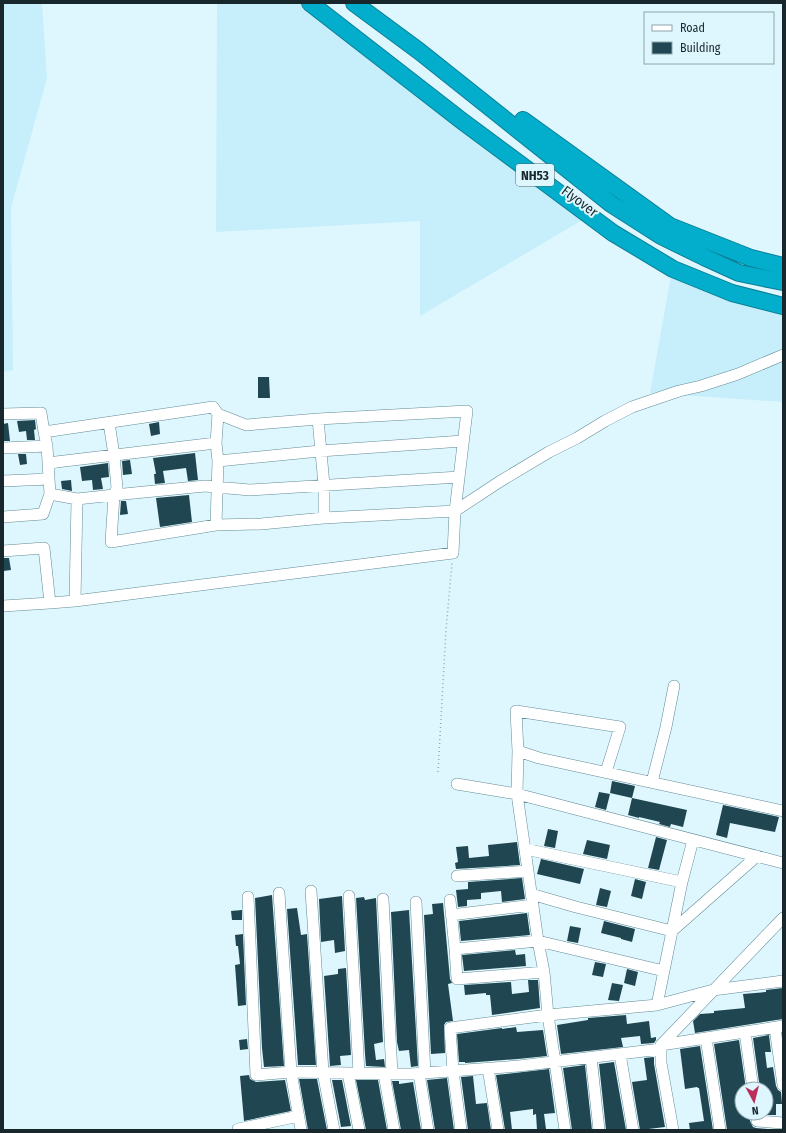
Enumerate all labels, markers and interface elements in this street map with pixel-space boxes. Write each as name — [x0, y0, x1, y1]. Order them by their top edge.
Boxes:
legend — [644, 12, 774, 64]
text: Road — [680, 21, 705, 35]
text: Building — [680, 41, 721, 55]
road number: NH53 — [516, 164, 554, 186]
street label: Flyover — [558, 182, 601, 221]
north arrow — [734, 1081, 774, 1121]
text: N — [751, 1104, 759, 1117]

